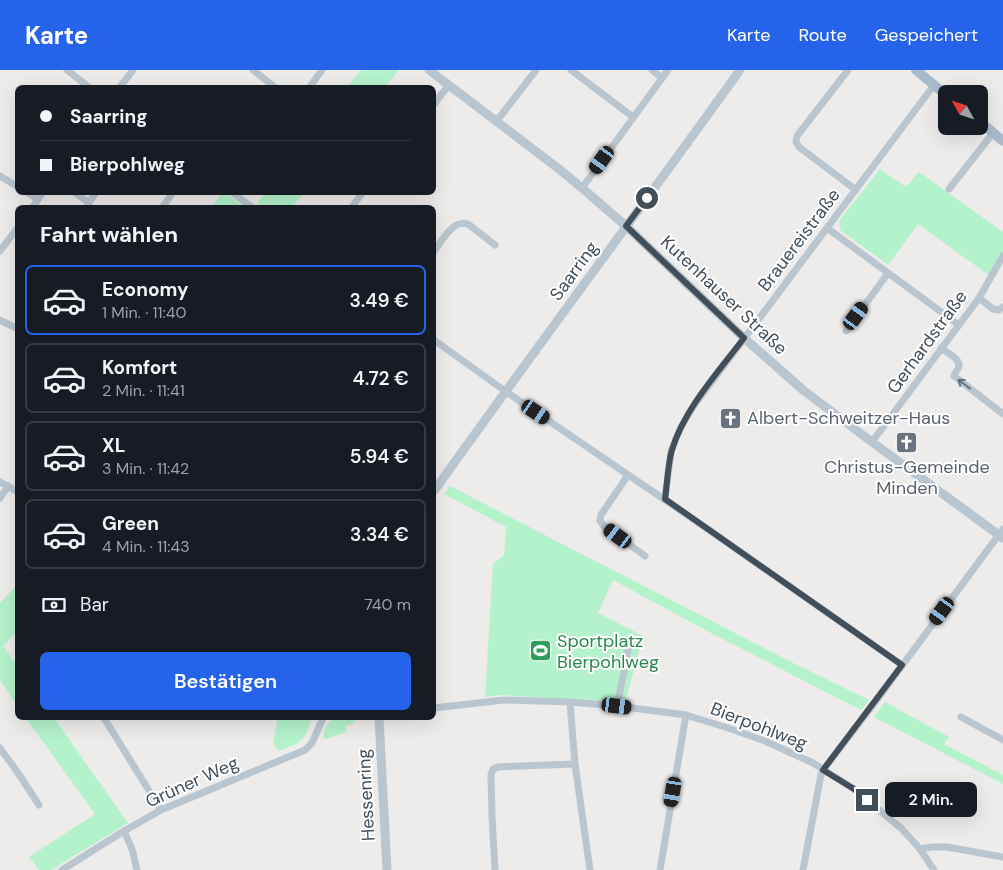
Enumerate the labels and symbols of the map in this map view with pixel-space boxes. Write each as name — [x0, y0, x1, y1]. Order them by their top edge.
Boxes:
north arrow — [938, 85, 988, 135]
car — [587, 143, 616, 177]
street label: Brauereistraße — [752, 184, 846, 296]
route start — [636, 187, 658, 209]
street label: Kutenhauser Straße — [656, 230, 792, 360]
street label: Saarring — [544, 236, 604, 306]
street label: Gerhardstraße — [881, 285, 973, 399]
car — [841, 299, 870, 333]
one-way arrow — [958, 379, 971, 390]
car — [519, 397, 552, 427]
church icon: Albert-Schweitzer-Haus — [719, 406, 743, 430]
place label: Albert-Schweitzer-Haus — [747, 406, 950, 430]
church icon: Christus-Gemeinde Minden — [895, 430, 919, 454]
place label: Christus-Gemeinde Minden — [824, 455, 990, 500]
car — [601, 521, 634, 551]
car — [927, 594, 956, 628]
place label: Sportplatz Bierpohlweg — [557, 629, 659, 674]
sports icon: Sportplatz Bierpohlweg — [529, 639, 553, 663]
car — [601, 697, 632, 715]
street label: Bierpohlweg — [707, 697, 811, 755]
street label: Hessenring — [352, 748, 380, 842]
street label: Grüner Weg — [142, 751, 242, 813]
car — [663, 776, 682, 808]
callout: 2 Min. — [884, 782, 977, 818]
route end — [856, 789, 878, 811]

